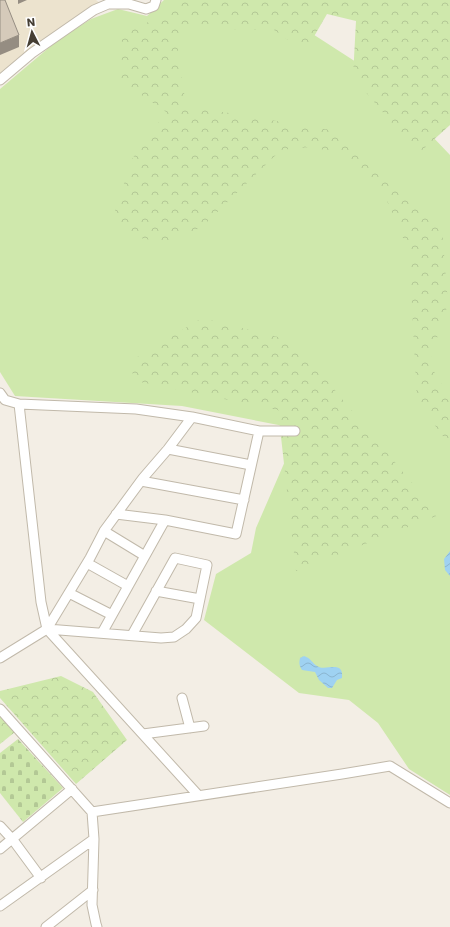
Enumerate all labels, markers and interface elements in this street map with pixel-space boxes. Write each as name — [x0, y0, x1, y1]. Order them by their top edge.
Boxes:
north arrow — [12, 12, 52, 52]
text: N — [26, 14, 36, 30]

